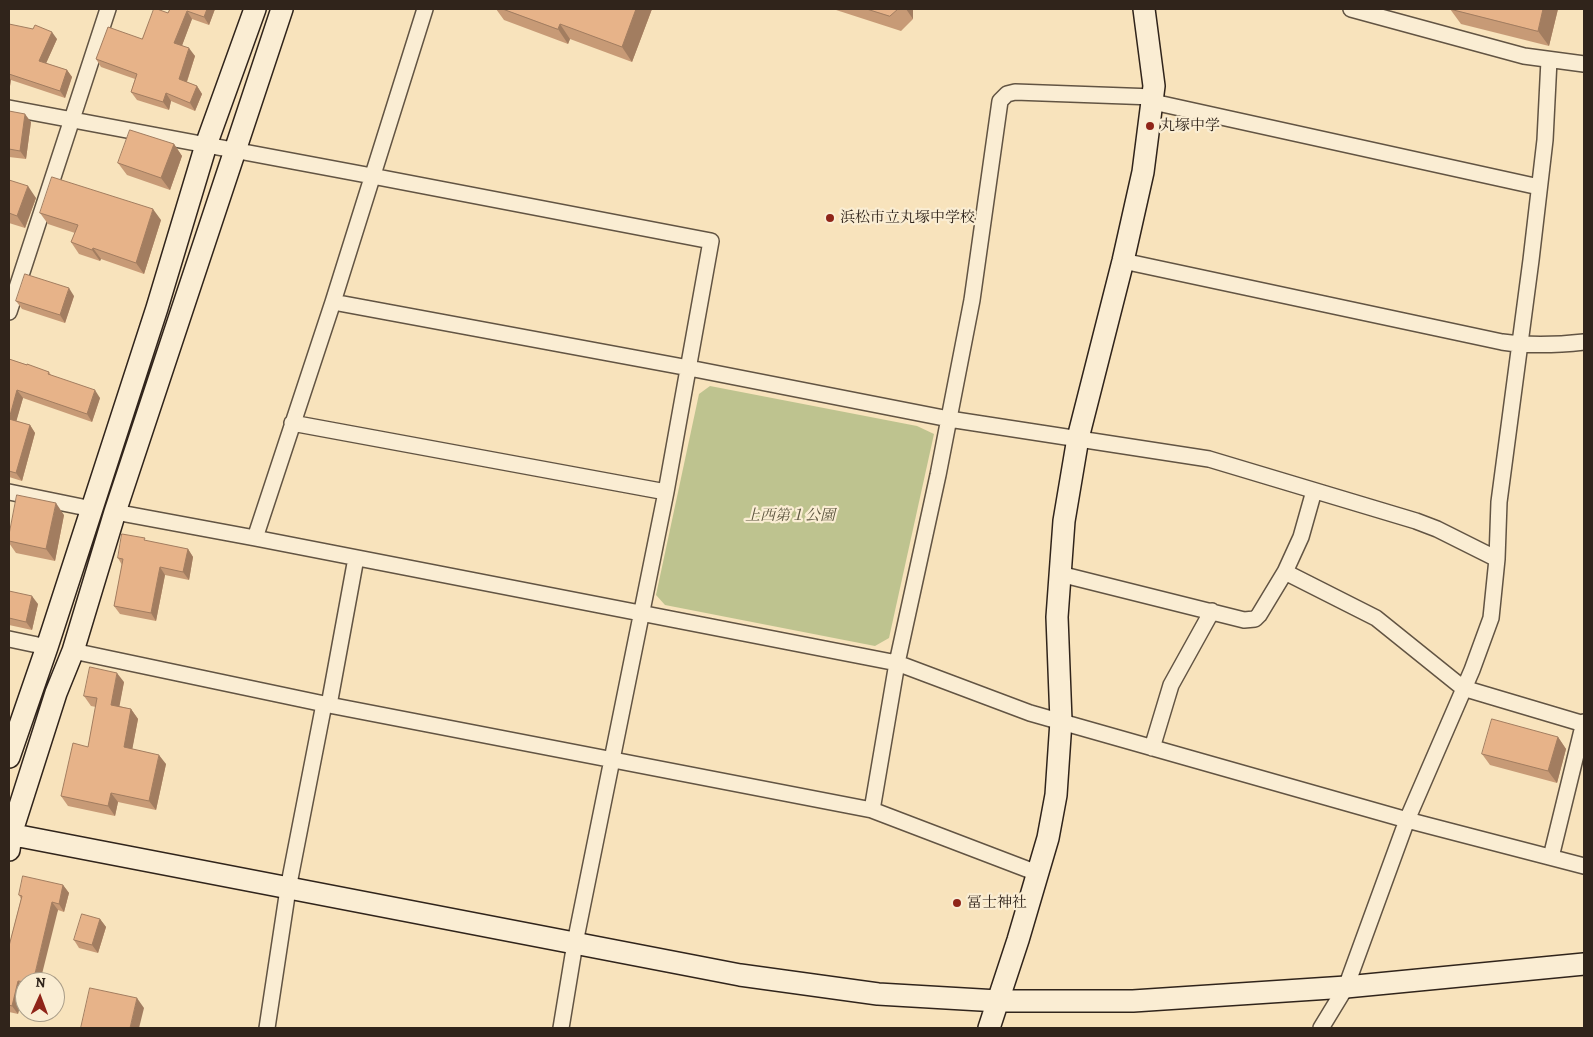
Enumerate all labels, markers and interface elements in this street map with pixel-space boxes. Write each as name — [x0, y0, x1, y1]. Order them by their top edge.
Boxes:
place label: 丸塚中学 — [1160, 117, 1220, 135]
marker: 丸塚中学 — [1144, 120, 1156, 132]
place label: 浜松市立丸塚中学校 — [840, 209, 975, 227]
marker: 浜松市立丸塚中学校 — [824, 212, 836, 224]
park label: 上西第１公園 — [745, 507, 835, 525]
place label: 冨士神社 — [967, 894, 1027, 912]
marker: 冨士神社 — [951, 897, 963, 909]
north arrow — [15, 972, 65, 1022]
text: N — [35, 973, 46, 992]

